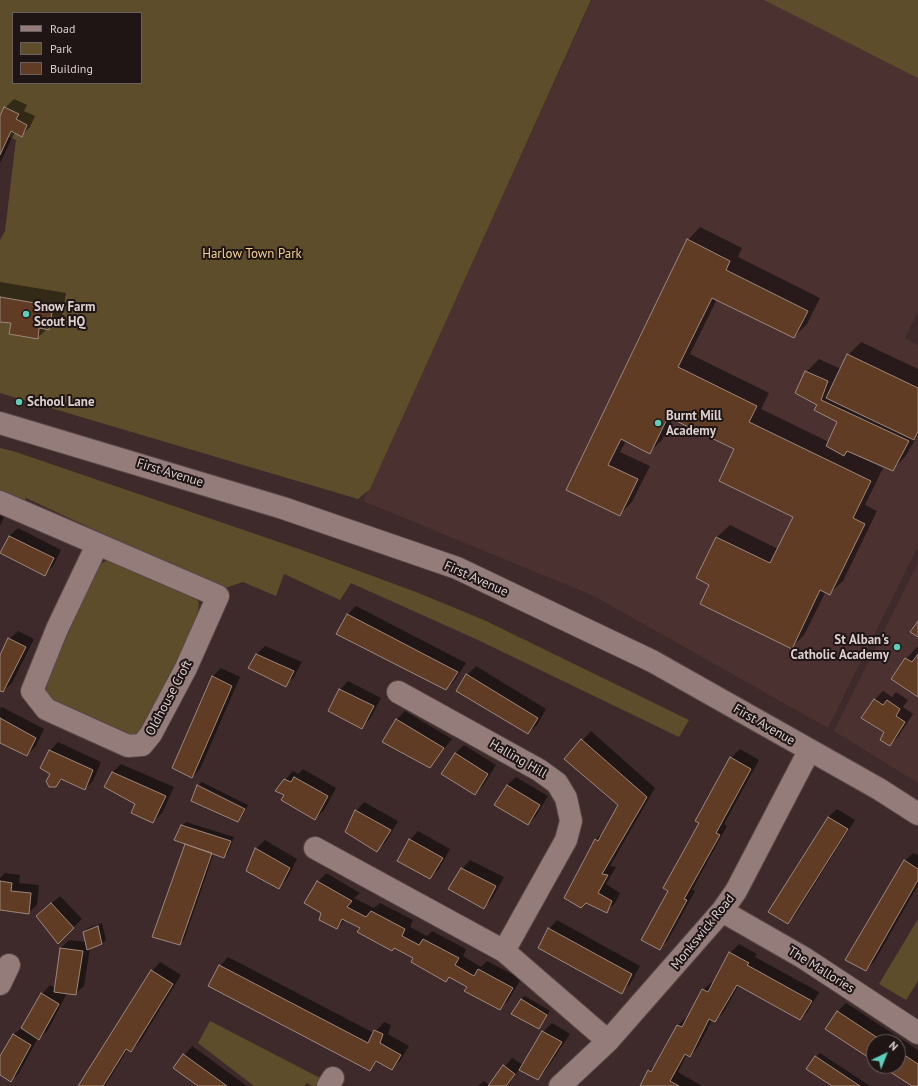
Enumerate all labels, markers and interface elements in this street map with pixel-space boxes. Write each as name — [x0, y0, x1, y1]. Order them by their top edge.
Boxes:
legend — [12, 12, 142, 84]
text: Road — [50, 21, 75, 36]
text: Park — [50, 41, 72, 56]
text: Building — [50, 61, 93, 76]
park label: Harlow Town Park — [202, 246, 302, 262]
place label: Snow Farm Scout HQ — [34, 299, 96, 330]
marker: Snow Farm Scout HQ — [21, 309, 31, 319]
place label: School Lane — [27, 394, 94, 410]
marker: School Lane — [14, 397, 24, 407]
place label: Burnt Mill Academy — [666, 408, 722, 439]
marker: Burnt Mill Academy — [653, 418, 663, 428]
street label: First Avenue — [135, 456, 205, 490]
street label: First Avenue — [442, 558, 510, 600]
place label: St Alban's Catholic Academy — [791, 632, 889, 663]
marker: St Alban's Catholic Academy — [892, 642, 902, 652]
street label: Oldhouse Croft — [143, 658, 195, 738]
street label: First Avenue — [730, 701, 798, 749]
street label: Halling Hill — [487, 736, 549, 782]
street label: Monkswick Road — [668, 891, 738, 973]
street label: The Mallories — [785, 943, 857, 997]
north arrow — [866, 1034, 906, 1074]
text: N — [886, 1038, 901, 1054]

